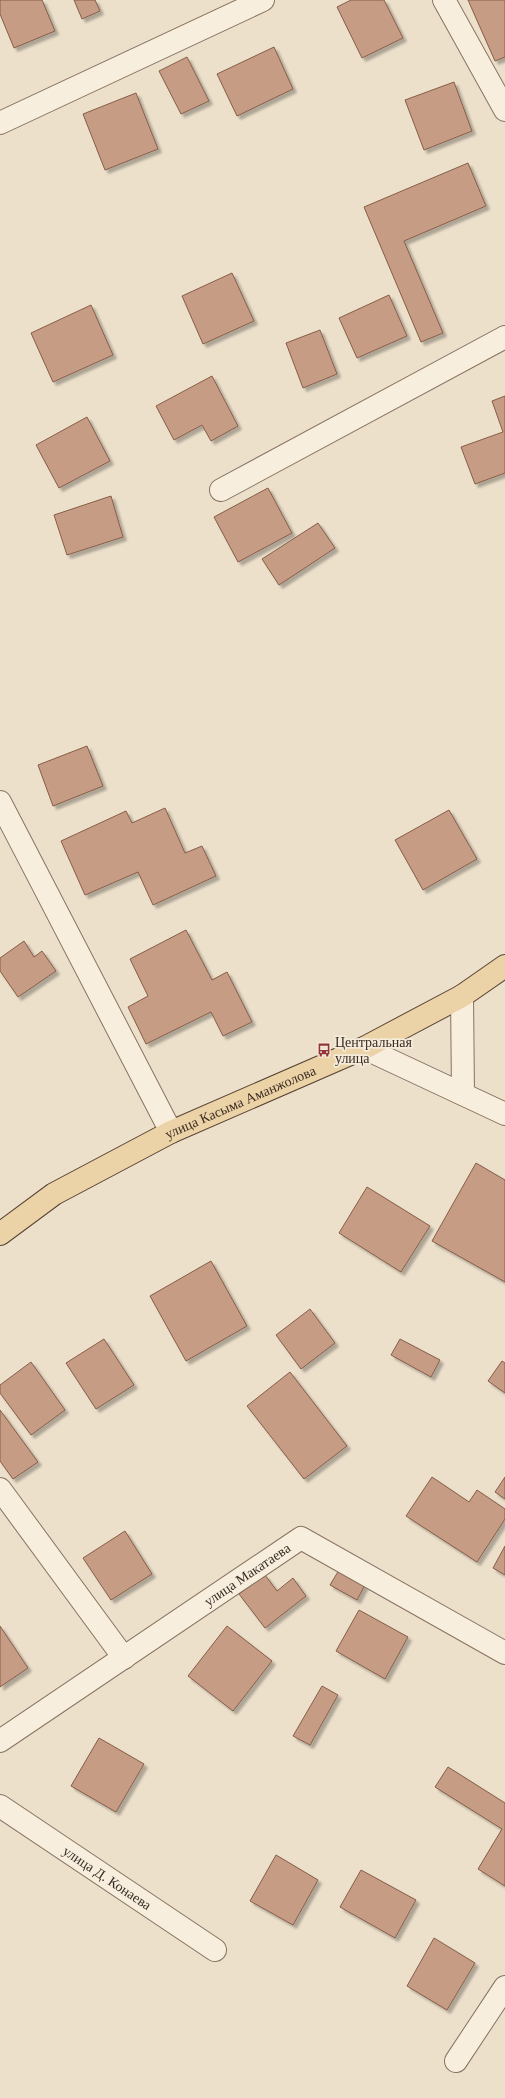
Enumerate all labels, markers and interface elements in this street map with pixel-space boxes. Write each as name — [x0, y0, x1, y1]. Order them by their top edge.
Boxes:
place label: Центральная улица — [335, 1035, 413, 1066]
bus stop icon: Центральная улица — [316, 1042, 332, 1058]
street label: улица Касыма Аманжолова — [162, 1062, 319, 1141]
street label: улица Макатаева — [201, 1540, 294, 1609]
street label: улица Д. Конаева — [60, 1843, 155, 1913]

